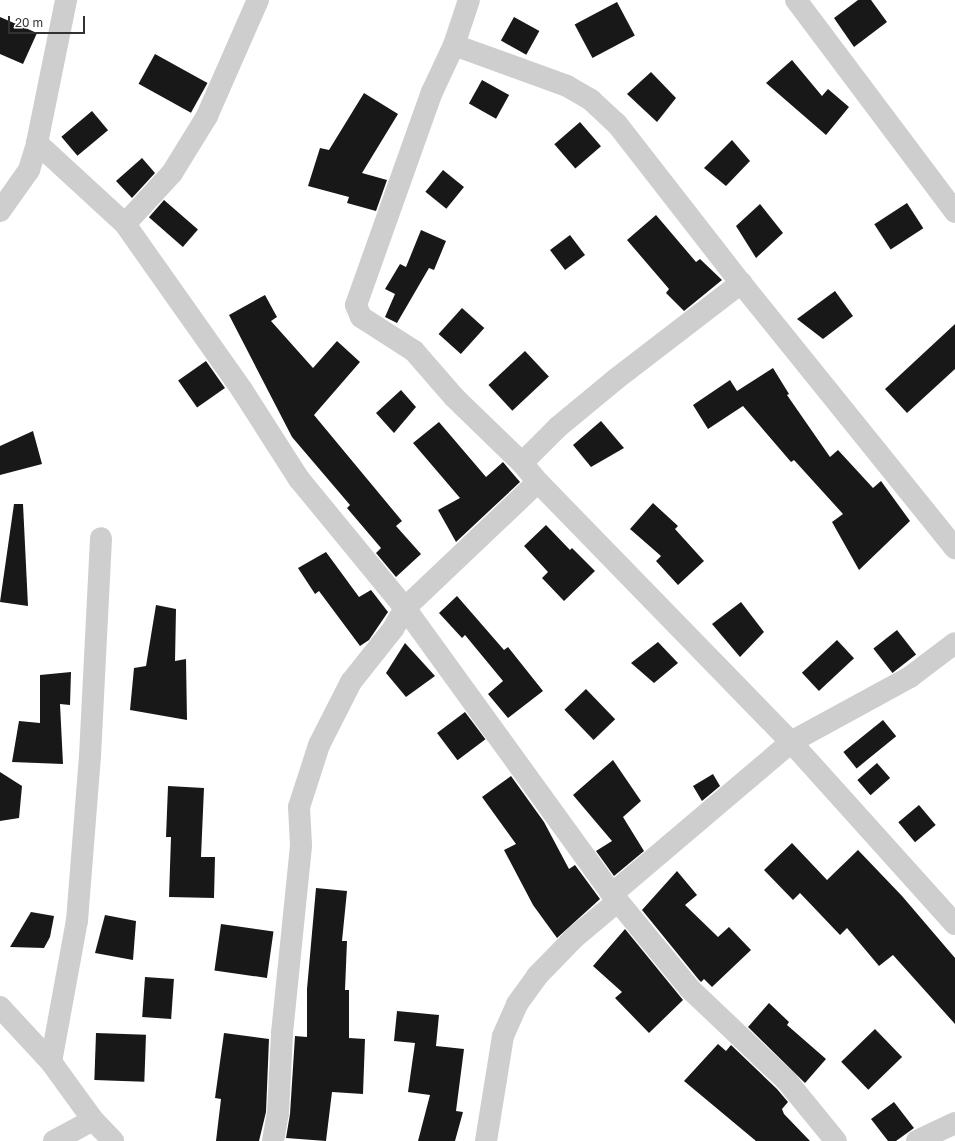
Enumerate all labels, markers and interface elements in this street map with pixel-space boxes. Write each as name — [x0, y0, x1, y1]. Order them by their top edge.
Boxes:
scale bar — [10, 8, 87, 34]
text: 20 m — [15, 15, 43, 30]

